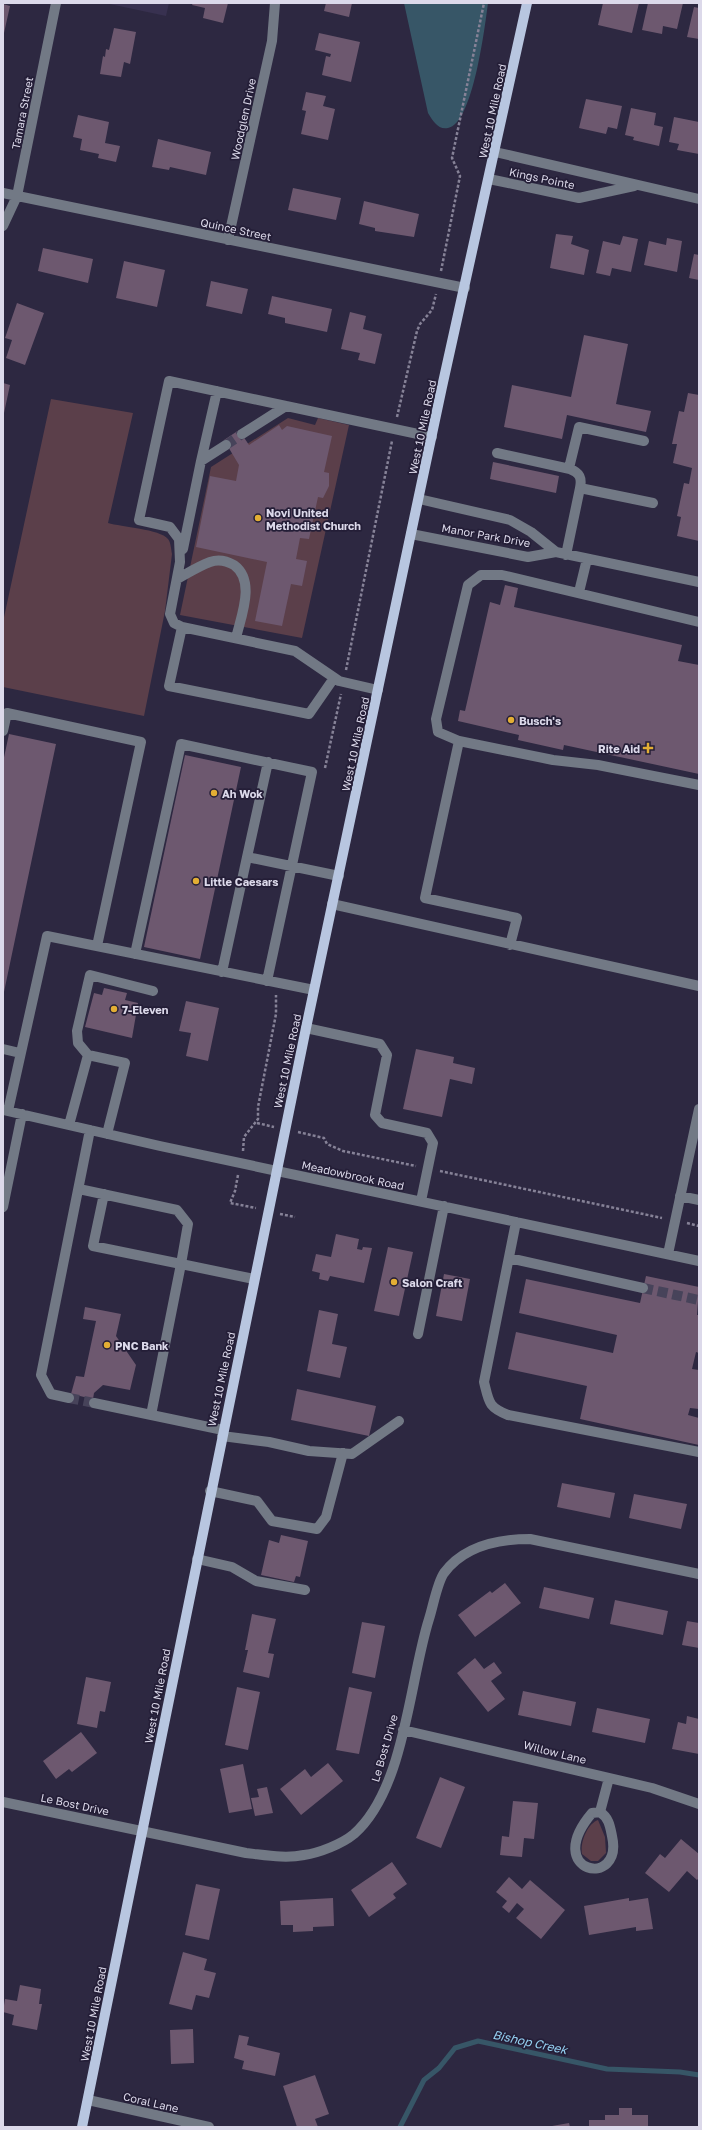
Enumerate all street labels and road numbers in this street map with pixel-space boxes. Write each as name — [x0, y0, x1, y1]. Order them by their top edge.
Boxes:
street label: West 10 Mile Road — [476, 63, 508, 159]
street label: Tamara Street — [9, 76, 35, 150]
street label: Woodglen Drive — [228, 77, 258, 161]
street label: Kings Pointe — [508, 165, 576, 191]
street label: Quince Street — [199, 215, 273, 243]
street label: West 10 Mile Road — [406, 379, 438, 475]
street label: Manor Park Drive — [441, 521, 531, 549]
street label: West 10 Mile Road — [339, 696, 371, 792]
street label: West 10 Mile Road — [271, 1013, 303, 1109]
street label: Meadowbrook Road — [301, 1158, 405, 1192]
street label: West 10 Mile Road — [205, 1331, 237, 1427]
street label: West 10 Mile Road — [141, 1647, 173, 1745]
street label: Le Bost Drive — [368, 1713, 400, 1783]
street label: Willow Lane — [522, 1738, 588, 1766]
street label: Le Bost Drive — [40, 1790, 110, 1818]
street label: West 10 Mile Road — [77, 1965, 109, 2063]
street label: Coral Lane — [122, 2089, 180, 2115]

